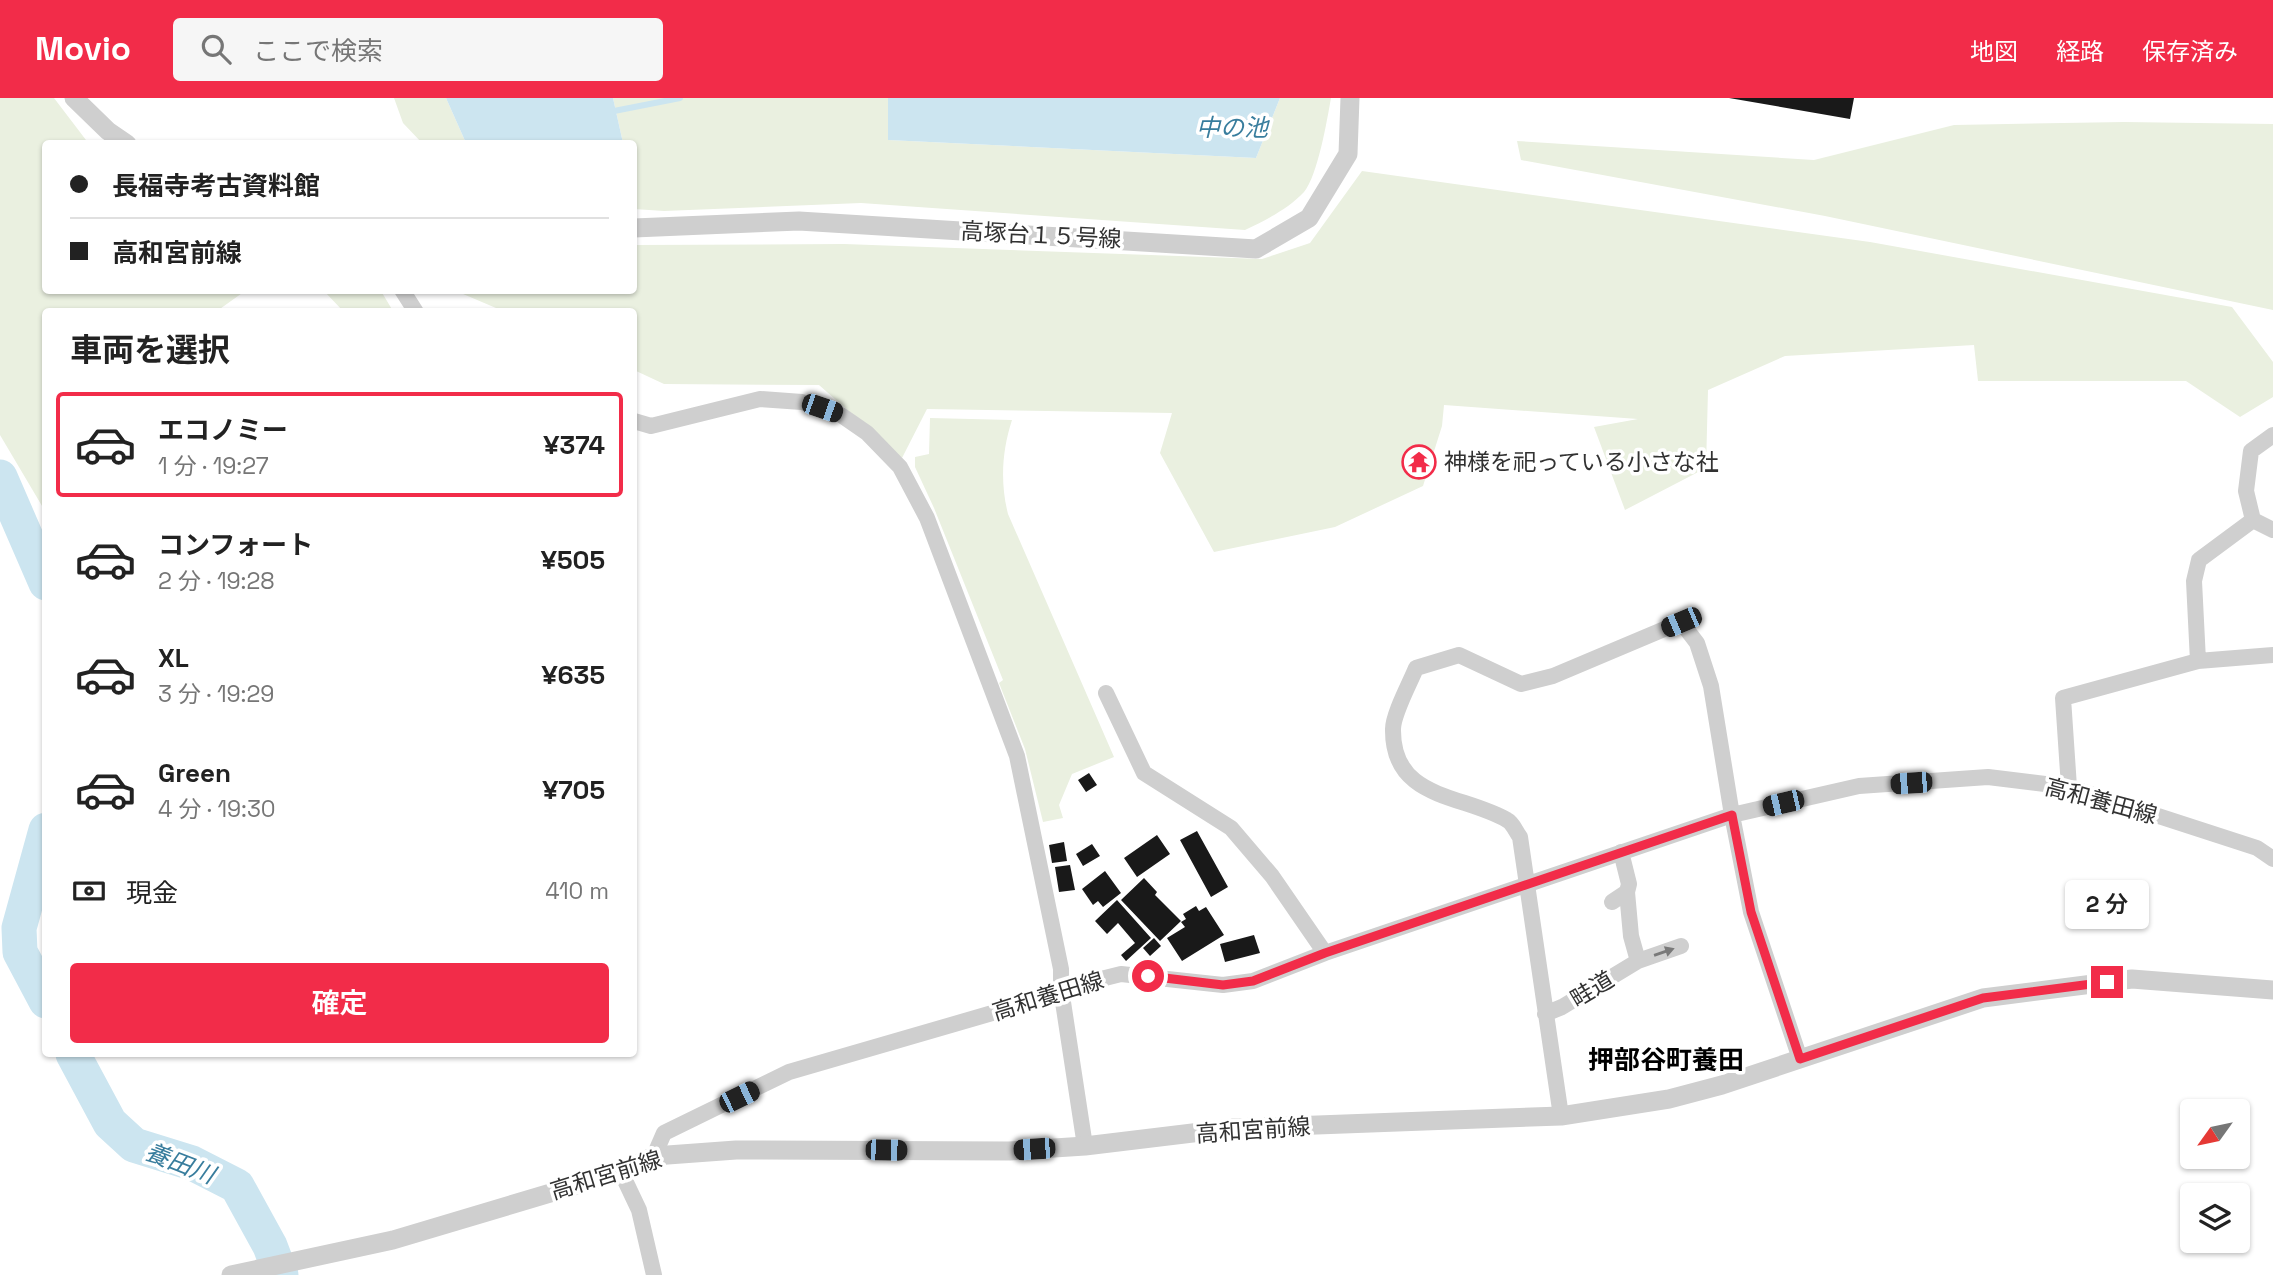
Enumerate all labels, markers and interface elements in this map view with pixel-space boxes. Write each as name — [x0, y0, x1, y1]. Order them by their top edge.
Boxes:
search box — [173, 18, 663, 81]
text: Movio — [35, 28, 131, 70]
icon: search — [197, 30, 235, 68]
text: ここで検索 — [253, 34, 383, 68]
text: 地図 — [1970, 36, 2018, 67]
text: 経路 — [2056, 36, 2104, 67]
text: 保存済み — [2142, 36, 2238, 67]
water label: 中の池 — [1196, 112, 1270, 143]
text: 長福寺考古資料館 — [112, 169, 320, 203]
street label: 高塚台１５号線 — [960, 216, 1122, 254]
text: 高和宮前線 — [112, 236, 242, 270]
text: 車両を選択 — [70, 330, 230, 370]
car — [799, 391, 846, 425]
icon: car — [74, 413, 137, 476]
text: エコノミー — [158, 413, 288, 447]
text: ¥374 — [543, 428, 605, 462]
temple icon: 神様を祀っている小さな社 — [1400, 443, 1438, 481]
place label: 神様を祀っている小さな社 — [1444, 447, 1719, 477]
text: 1 分 · 19:27 — [158, 451, 269, 481]
icon: car — [74, 528, 137, 591]
text: コンフォート — [158, 528, 313, 562]
text: ¥505 — [541, 543, 605, 577]
text: 2 分 · 19:28 — [158, 566, 275, 596]
car — [1658, 604, 1705, 640]
text: XL — [158, 641, 189, 675]
icon: car — [74, 643, 137, 706]
text: ¥635 — [541, 658, 605, 692]
text: 3 分 · 19:29 — [158, 679, 274, 709]
text: Green — [158, 756, 231, 790]
icon: car — [74, 758, 137, 821]
car — [1890, 771, 1933, 795]
street label: 高和養田線 — [2042, 772, 2160, 830]
text: ¥705 — [542, 773, 605, 807]
car — [1761, 788, 1806, 818]
text: 4 分 · 19:30 — [158, 794, 276, 824]
icon: cash — [70, 872, 108, 910]
text: 現金 — [126, 876, 178, 910]
text: 410 m — [545, 876, 609, 906]
callout: 2 分 — [2065, 880, 2149, 930]
text: 2 分 — [2086, 889, 2128, 919]
one-way arrow — [1654, 946, 1675, 957]
route start — [1132, 960, 1164, 992]
button: 確定 — [70, 963, 609, 1043]
street label: 畦道 — [1565, 964, 1619, 1014]
street label: 高和養田線 — [989, 965, 1107, 1027]
route end — [2091, 966, 2123, 998]
district label: 押部谷町養田 — [1588, 1043, 1744, 1077]
car — [716, 1078, 763, 1116]
north arrow — [2180, 1099, 2250, 1169]
map controls — [2180, 1099, 2250, 1253]
street label: 高和宮前線 — [1195, 1111, 1311, 1149]
water label: 養田川 — [141, 1136, 222, 1191]
car — [1013, 1137, 1056, 1161]
car — [865, 1139, 908, 1161]
street label: 高和宮前線 — [547, 1144, 665, 1206]
button: layers — [2180, 1183, 2250, 1253]

